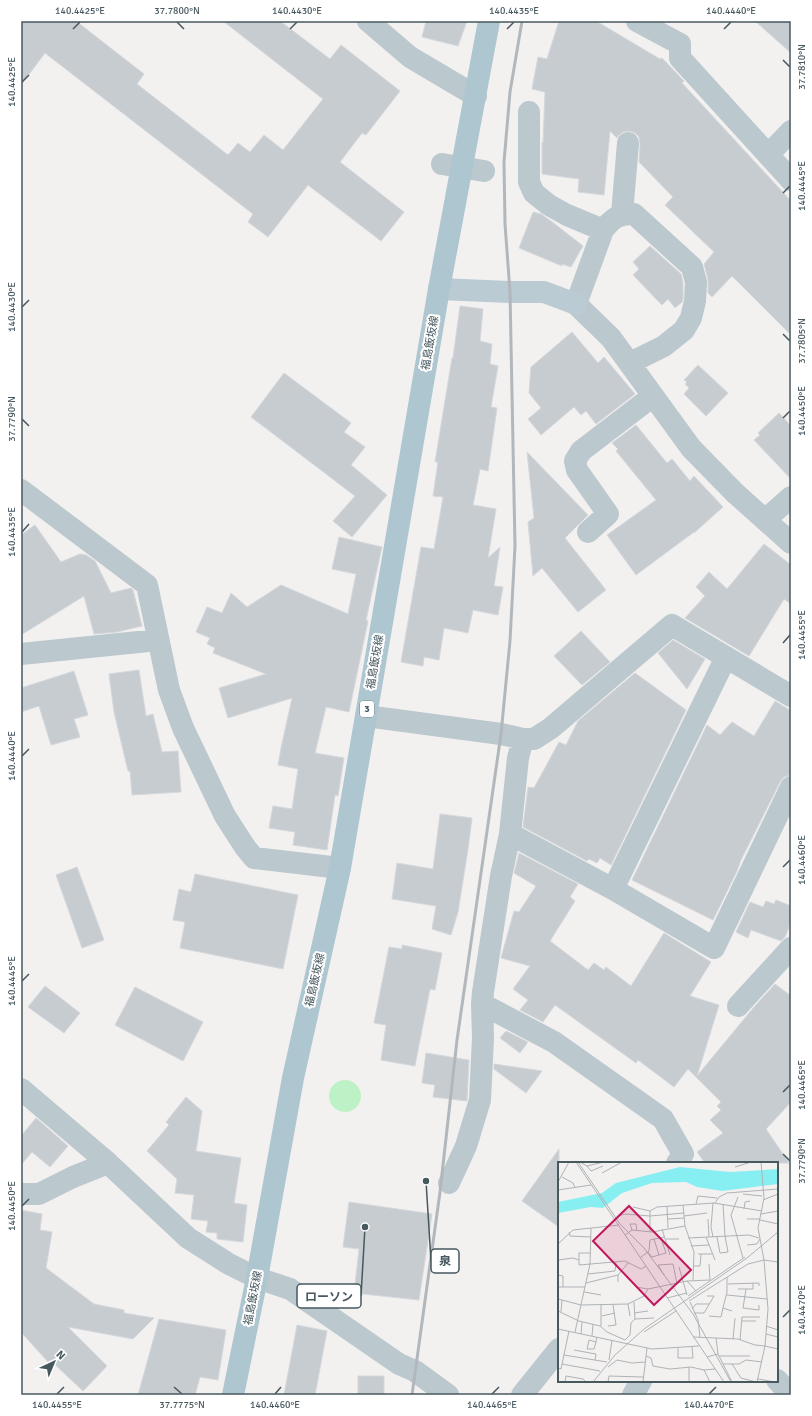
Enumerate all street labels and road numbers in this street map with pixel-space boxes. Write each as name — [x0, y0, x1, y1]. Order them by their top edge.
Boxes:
street label: 福島飯坂線 — [419, 315, 441, 371]
street label: 福島飯坂線 — [364, 634, 386, 690]
road number: 3 — [360, 701, 374, 717]
street label: 福島飯坂線 — [302, 952, 328, 1008]
street label: 福島飯坂線 — [241, 1270, 265, 1326]

